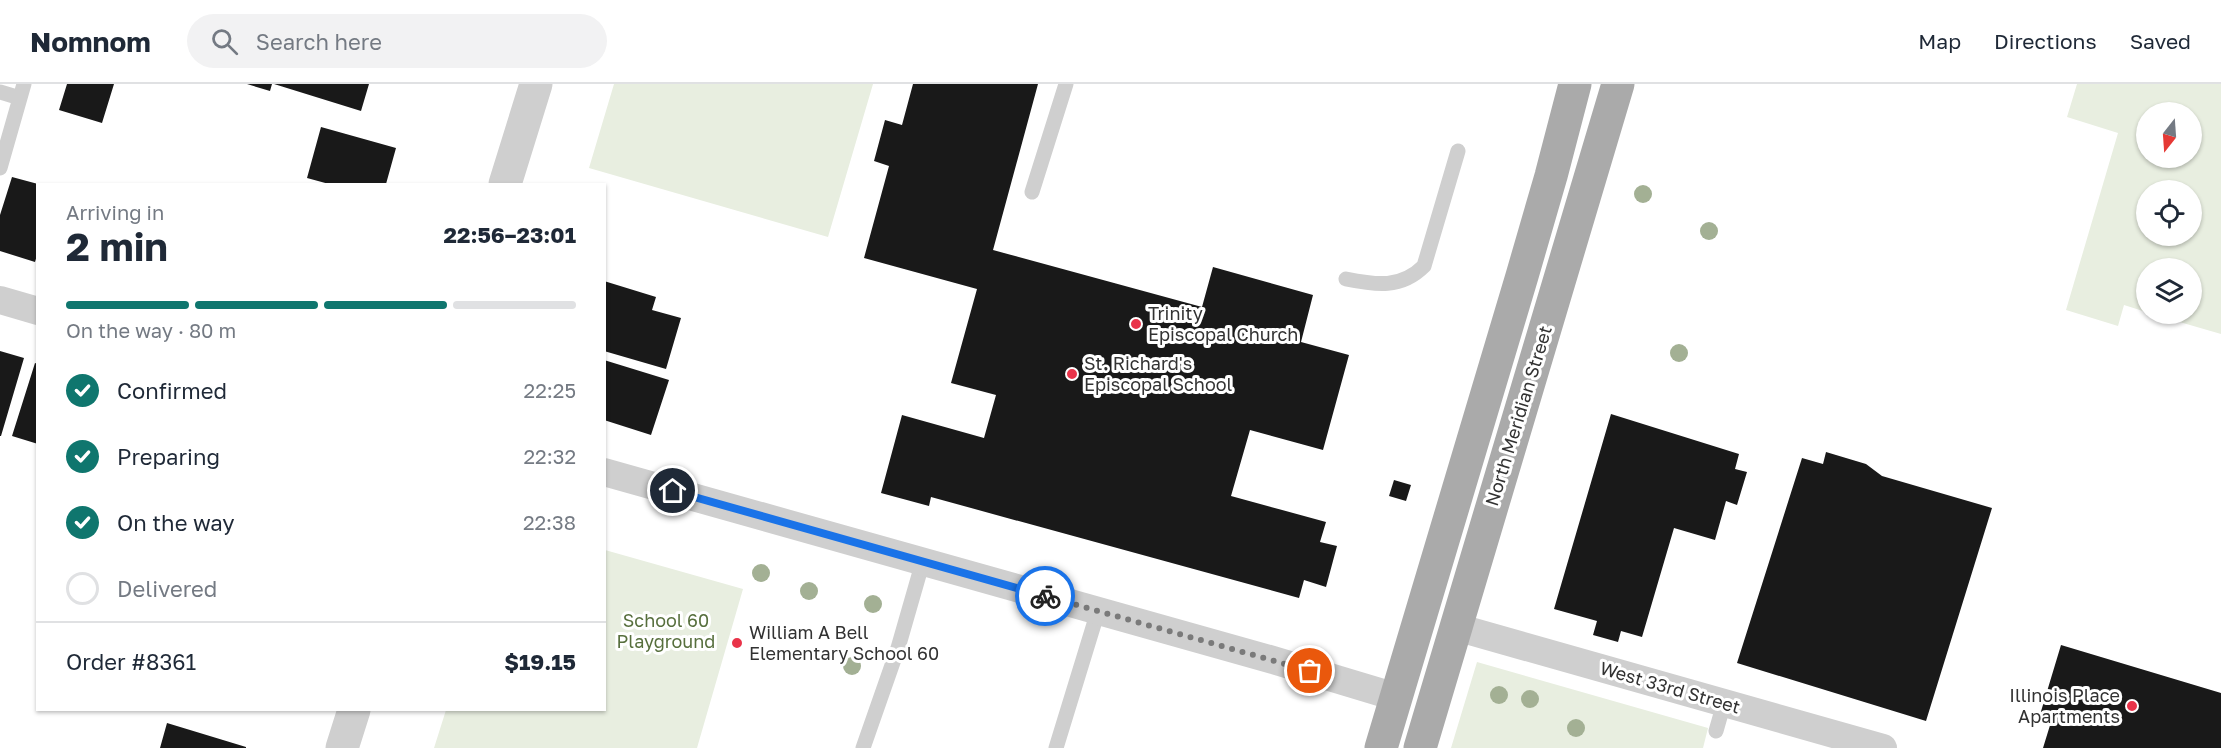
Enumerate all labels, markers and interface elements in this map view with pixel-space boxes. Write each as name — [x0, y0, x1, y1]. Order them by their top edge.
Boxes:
search box — [187, 14, 607, 68]
text: Nomnom — [30, 25, 151, 58]
icon: search — [208, 25, 241, 58]
text: Search here — [256, 28, 382, 55]
text: Map — [1918, 28, 1961, 54]
text: Directions — [1994, 28, 2097, 54]
text: Saved — [2130, 28, 2191, 54]
north arrow — [2136, 102, 2202, 168]
map controls — [2136, 102, 2202, 324]
button: locate — [2136, 180, 2202, 246]
text: Arriving in — [66, 200, 164, 224]
text: 22:56–23:01 — [444, 221, 576, 248]
text: 2 min — [66, 223, 168, 270]
button: layers — [2136, 258, 2202, 324]
place label: Trinity Episcopal Church — [1148, 302, 1298, 345]
marker: Trinity Episcopal Church — [1129, 317, 1143, 331]
text: On the way · 80 m — [66, 318, 236, 342]
street label: North Meridian Street — [1480, 323, 1556, 508]
place label: St. Richard's Episcopal School — [1084, 352, 1233, 395]
marker: St. Richard's Episcopal School — [1065, 367, 1079, 381]
icon: check — [66, 374, 99, 407]
text: Confirmed — [117, 377, 227, 404]
text: 22:25 — [524, 378, 576, 402]
icon: check — [66, 440, 99, 473]
text: Preparing — [117, 443, 220, 470]
text: 22:32 — [524, 444, 576, 468]
pin — [647, 465, 698, 516]
icon: home — [656, 474, 689, 507]
icon: check — [66, 506, 99, 539]
text: On the way — [117, 509, 235, 536]
text: 22:38 — [523, 510, 576, 534]
courier — [1015, 566, 1075, 626]
text: Delivered — [117, 575, 217, 602]
icon: bike — [1029, 580, 1062, 613]
park label: School 60 Playground — [617, 609, 715, 652]
place label: William A Bell Elementary School 60 — [749, 621, 939, 664]
marker: William A Bell Elementary School 60 — [730, 636, 744, 650]
pin — [1284, 645, 1335, 696]
text: Order #8361 — [66, 648, 196, 675]
text: $19.15 — [504, 648, 576, 675]
icon: bag — [1293, 654, 1326, 687]
street label: West 33rd Street — [1598, 656, 1743, 718]
place label: Illinois Place Apartments — [2009, 684, 2120, 727]
marker: Illinois Place Apartments — [2125, 699, 2139, 713]

